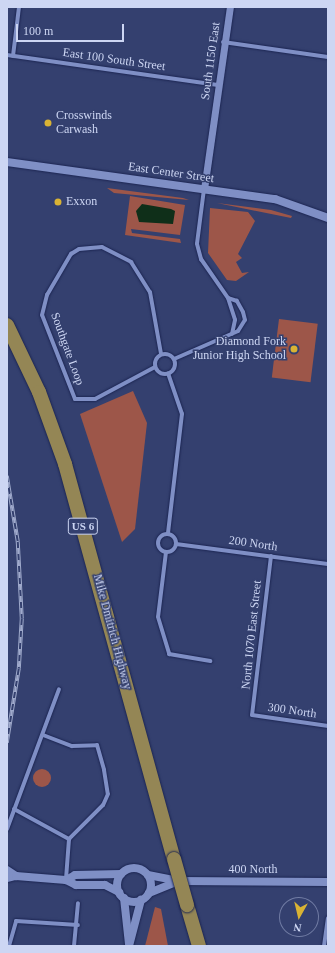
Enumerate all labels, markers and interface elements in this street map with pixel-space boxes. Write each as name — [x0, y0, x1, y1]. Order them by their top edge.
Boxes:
scale bar — [18, 16, 126, 42]
street label: South 1150 East — [198, 21, 224, 101]
text: 100 m — [23, 24, 53, 38]
street label: East 100 South Street — [62, 46, 166, 74]
place label: Crosswinds Carwash — [56, 109, 112, 137]
marker: Crosswinds Carwash — [43, 118, 53, 128]
street label: East Center Street — [127, 160, 215, 186]
place label: Exxon — [66, 195, 97, 209]
marker: Exxon — [53, 197, 63, 207]
street label: Southgate Loop — [47, 311, 87, 387]
place label: Diamond Fork Junior High School — [193, 335, 286, 363]
marker: Diamond Fork Junior High School — [289, 344, 299, 354]
road number: US 6 — [67, 517, 99, 535]
street label: 200 North — [228, 533, 278, 555]
street label: Mike Dmitrich Highway — [90, 573, 134, 691]
street label: North 1070 East Street — [239, 580, 265, 690]
street label: 300 North — [267, 700, 317, 722]
street label: 400 North — [229, 863, 277, 877]
north arrow — [279, 897, 319, 937]
text: N — [293, 921, 302, 934]

